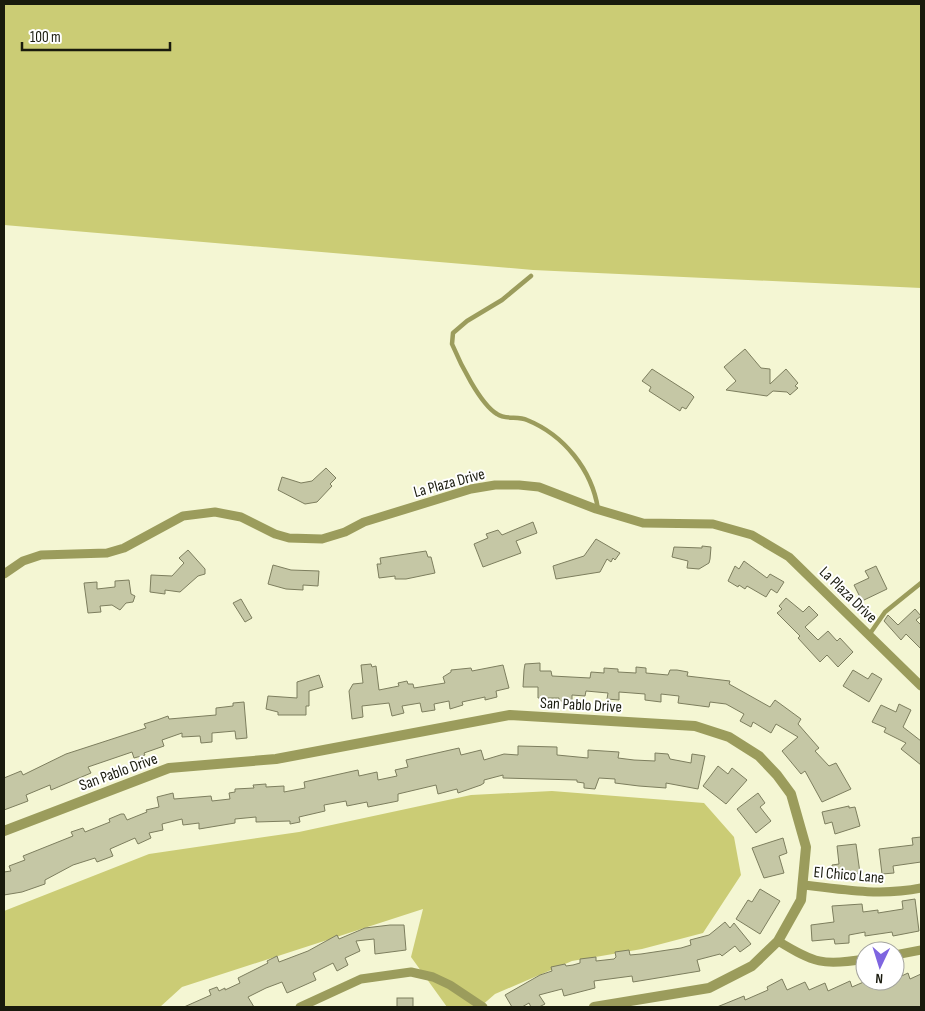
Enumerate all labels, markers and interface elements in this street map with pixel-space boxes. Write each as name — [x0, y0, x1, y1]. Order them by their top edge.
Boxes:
scale bar — [22, 20, 170, 52]
text: 100 m — [30, 28, 61, 47]
street label: La Plaza Drive — [412, 465, 487, 502]
street label: La Plaza Drive — [815, 563, 881, 627]
street label: San Pablo Drive — [540, 694, 622, 717]
street label: San Pablo Drive — [77, 749, 160, 795]
street label: El Chico Lane — [813, 863, 885, 888]
north arrow — [855, 941, 905, 991]
text: N — [875, 970, 883, 987]

